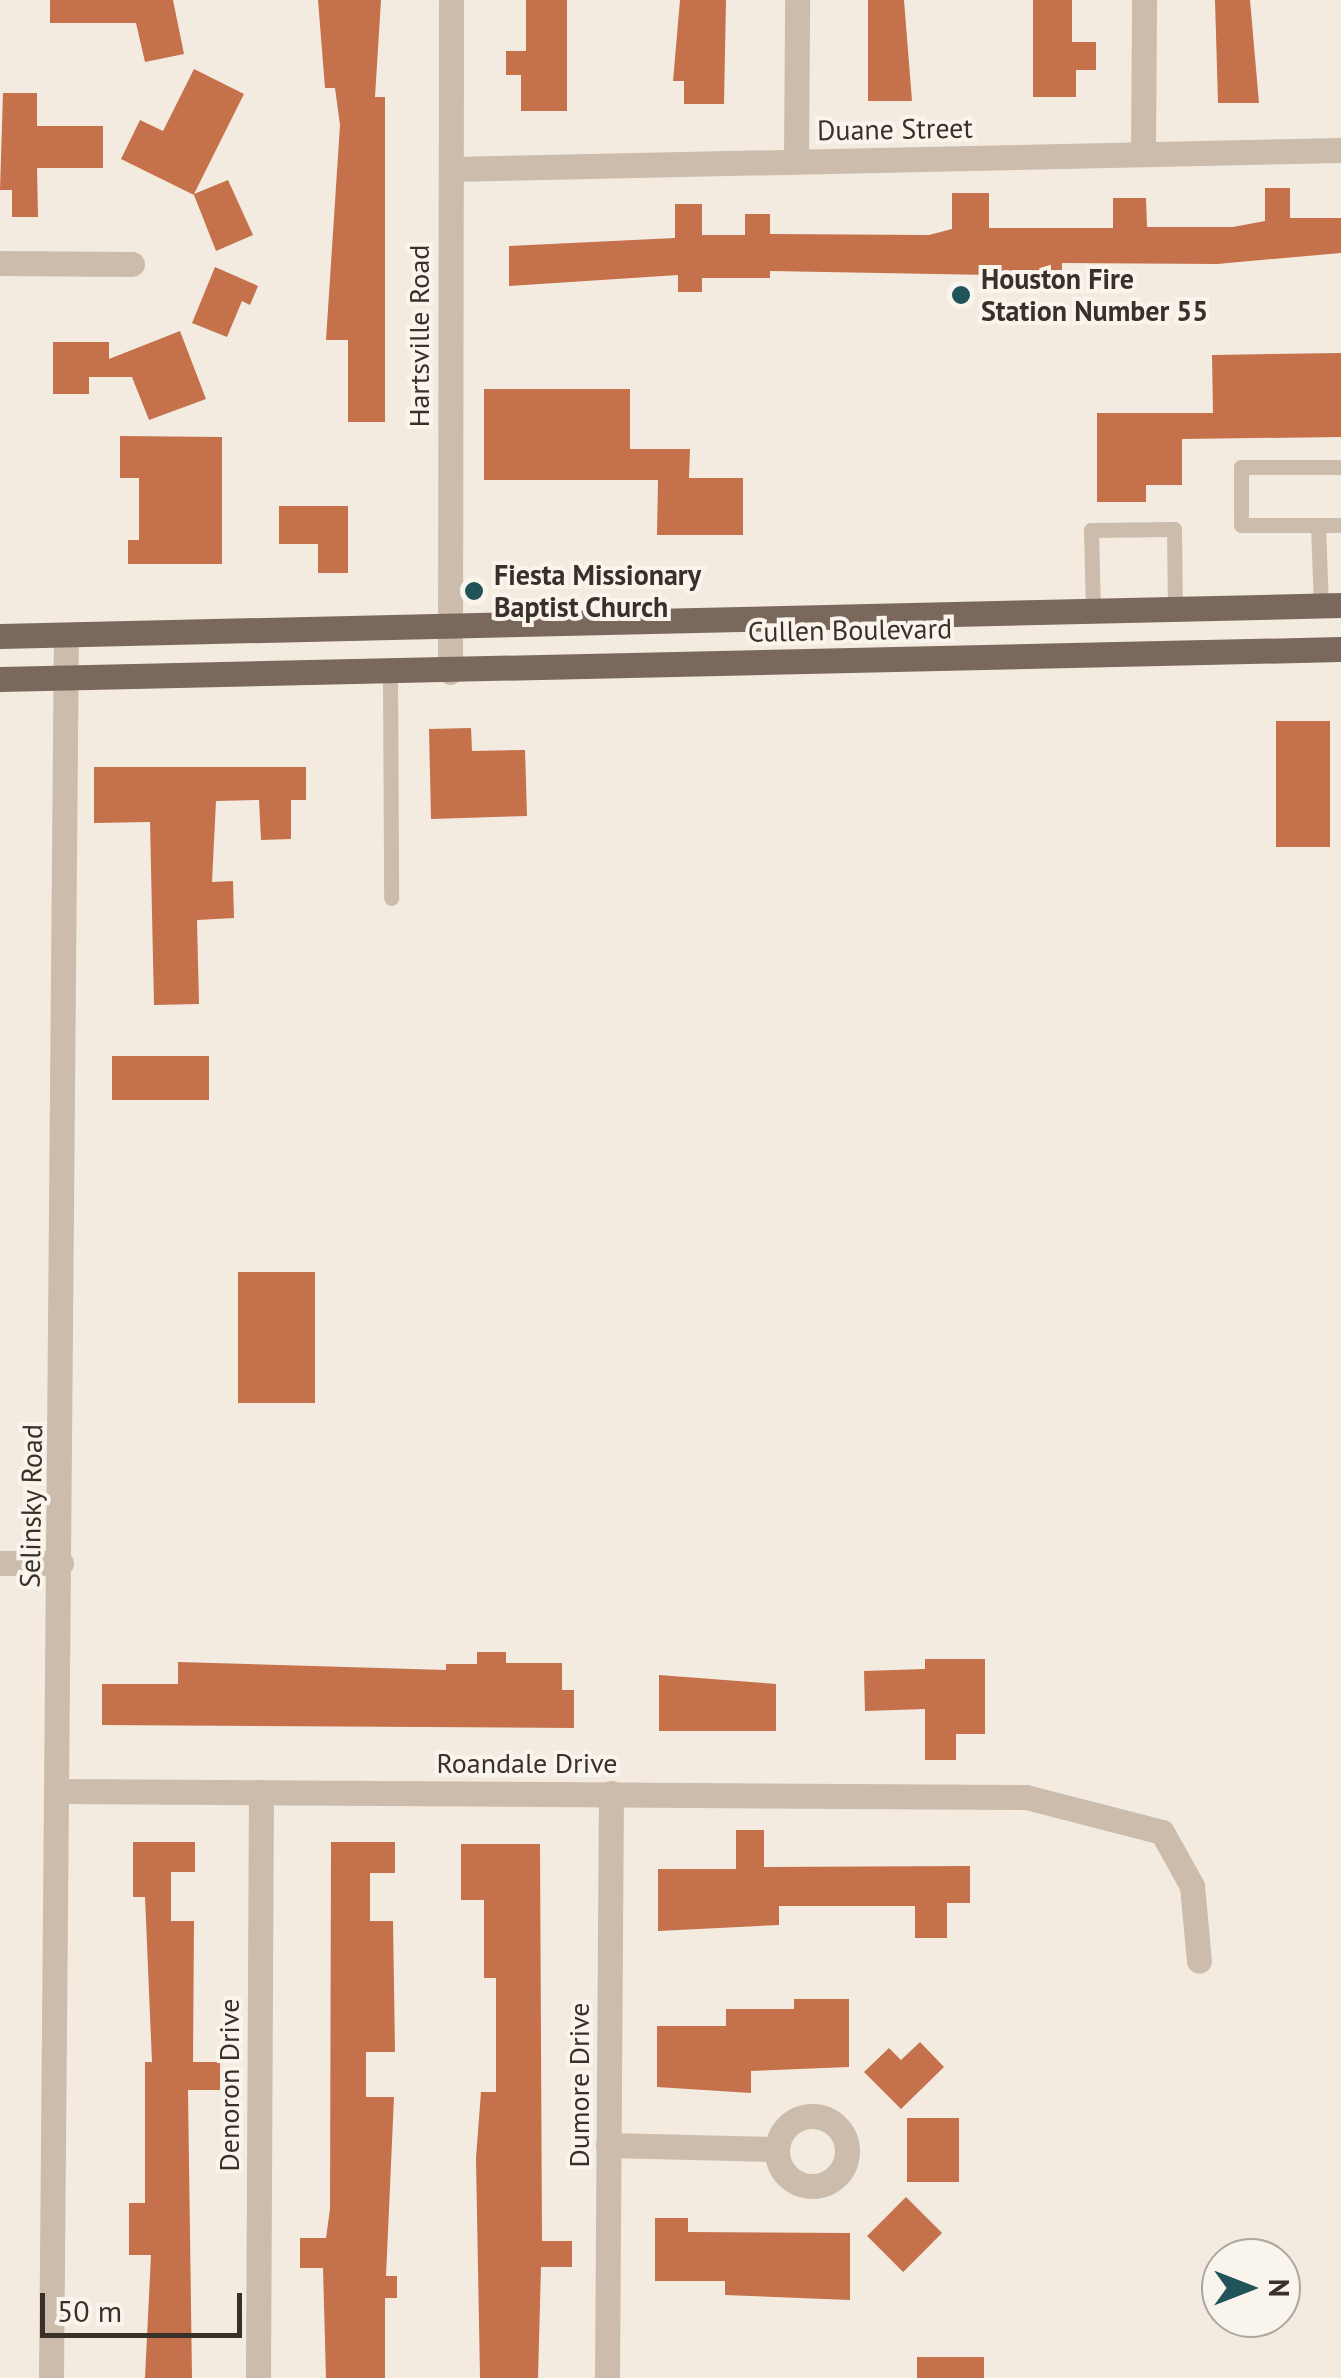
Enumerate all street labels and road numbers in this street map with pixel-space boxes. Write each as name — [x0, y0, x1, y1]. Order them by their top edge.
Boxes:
street label: Duane Street — [817, 111, 973, 147]
street label: Hartsville Road — [402, 245, 436, 427]
street label: Cullen Boulevard — [748, 611, 952, 649]
street label: Selinsky Road — [13, 1423, 49, 1589]
street label: Roandale Drive — [436, 1746, 618, 1780]
street label: Denoron Drive — [212, 1999, 246, 2171]
street label: Dumore Drive — [562, 2002, 596, 2168]

